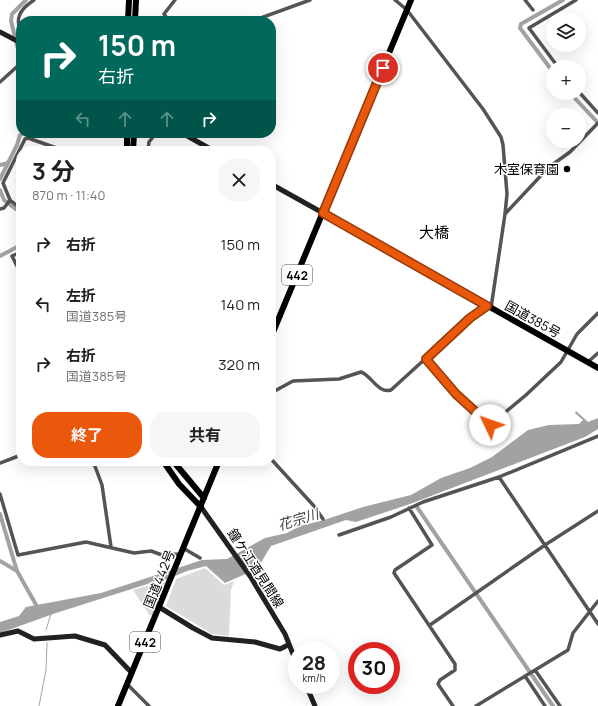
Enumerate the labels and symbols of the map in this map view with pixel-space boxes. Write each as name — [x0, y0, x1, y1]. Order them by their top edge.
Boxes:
pin — [366, 51, 400, 85]
place label: 木室保育園 — [494, 160, 559, 178]
marker: 木室保育園 — [562, 164, 572, 174]
district label: 大橋 — [419, 222, 449, 243]
road number: 442 — [282, 265, 312, 285]
street label: 国道385号 — [502, 296, 564, 342]
position arrow — [469, 404, 511, 446]
water label: 花宗川 — [275, 503, 323, 534]
street label: 鐘ケ江酒見間線 — [224, 525, 288, 611]
street label: 国道442号 — [139, 547, 179, 611]
road number: 442 — [130, 632, 160, 652]
speed limit sign: 30 — [348, 642, 400, 694]

